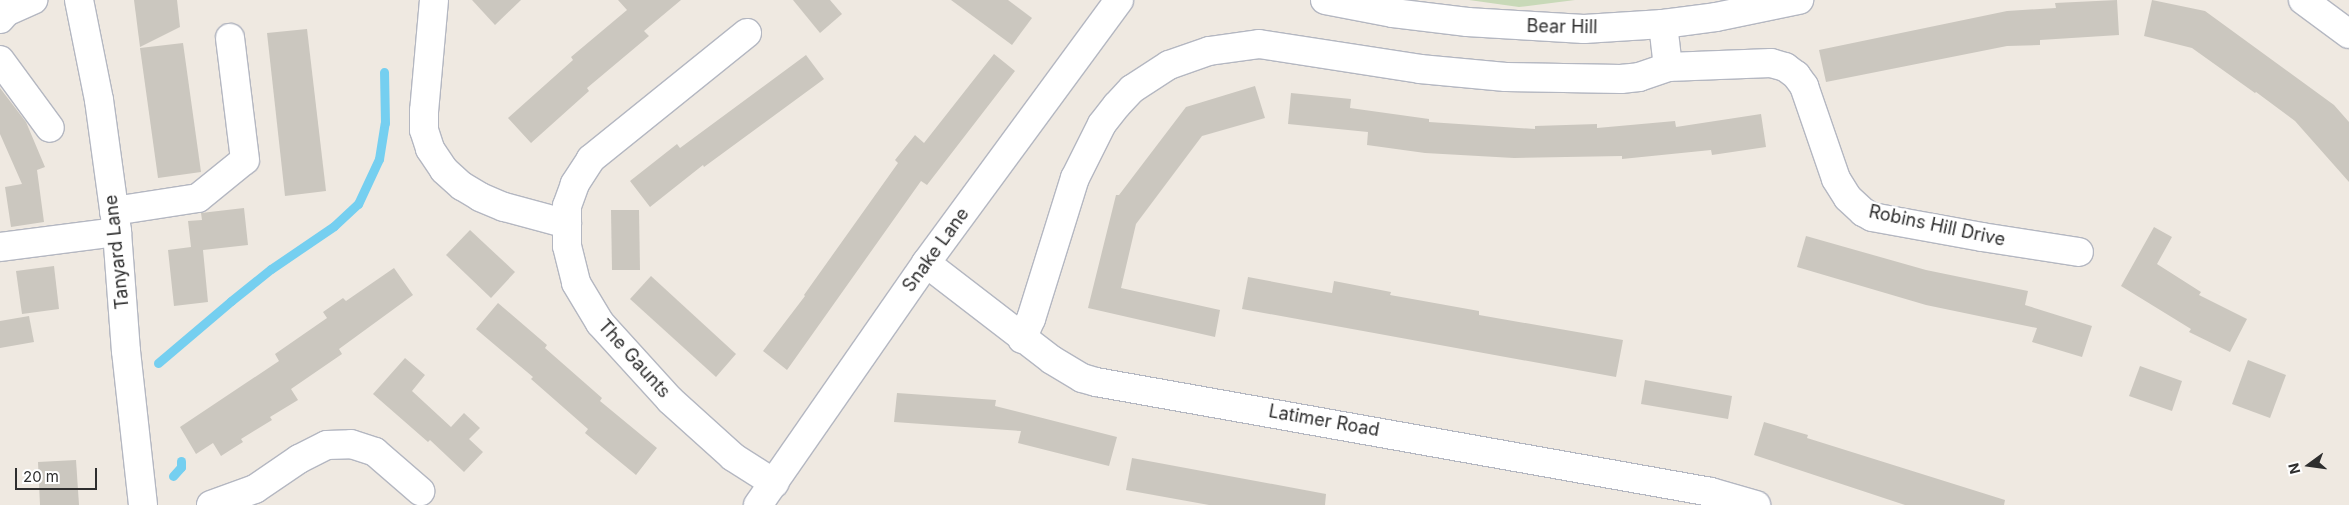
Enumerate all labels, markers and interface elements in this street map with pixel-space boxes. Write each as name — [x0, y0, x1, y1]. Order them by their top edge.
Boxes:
street label: Bear Hill — [1526, 16, 1598, 38]
street label: Tanyard Lane — [100, 194, 134, 310]
street label: Robins Hill Drive — [1867, 201, 2007, 251]
street label: Snake Lane — [898, 204, 974, 296]
street label: The Gaunts — [593, 315, 675, 403]
street label: Latimer Road — [1267, 401, 1381, 441]
north arrow — [2284, 440, 2334, 490]
scale bar — [18, 458, 100, 490]
text: N — [2284, 462, 2304, 476]
text: 20 m — [23, 467, 59, 486]

